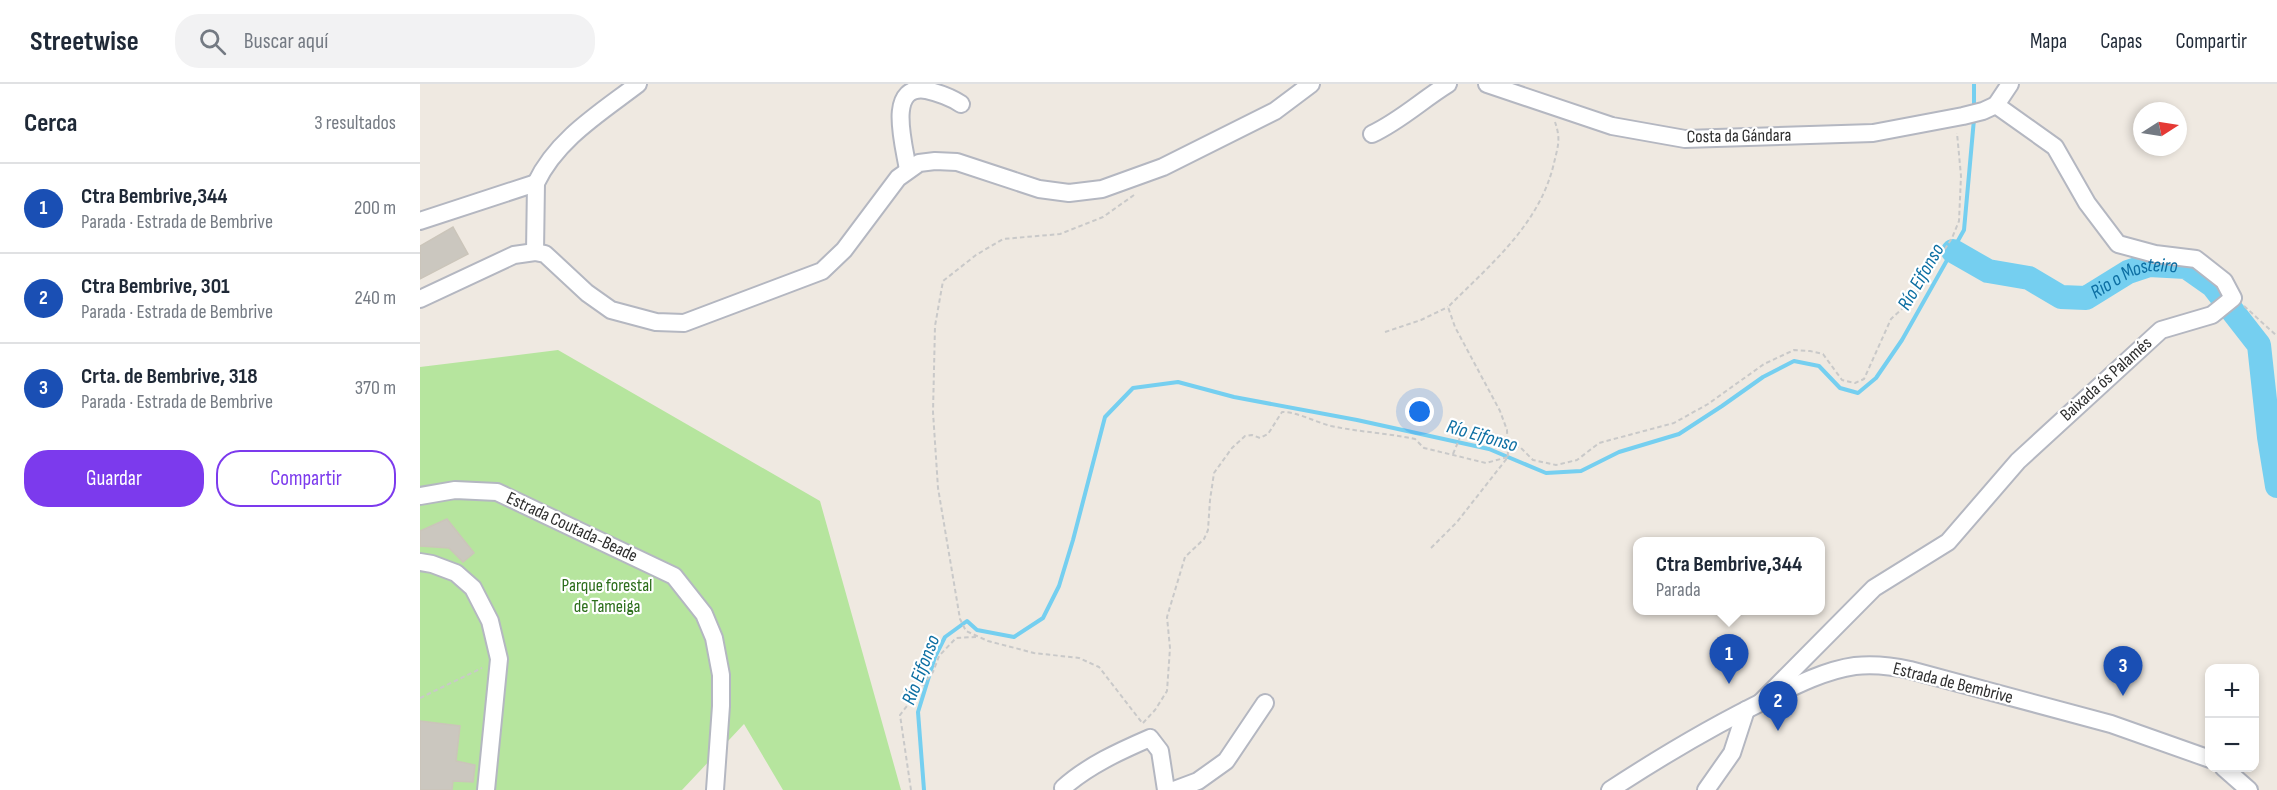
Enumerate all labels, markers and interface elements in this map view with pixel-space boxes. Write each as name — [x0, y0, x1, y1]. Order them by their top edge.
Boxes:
search box — [175, 14, 595, 68]
text: Streetwise — [30, 25, 139, 58]
icon: search — [196, 25, 229, 58]
text: Buscar aquí — [244, 28, 328, 55]
text: Mapa — [2030, 29, 2067, 54]
text: Capas — [2100, 29, 2142, 54]
text: Compartir — [2175, 29, 2247, 54]
north arrow — [2133, 102, 2187, 156]
text: Cerca — [24, 108, 77, 139]
text: 3 resultados — [314, 111, 396, 135]
street label: Costa da Gándara — [1686, 125, 1792, 147]
text: Ctra Bembrive,344 — [81, 183, 228, 210]
text: 1 — [40, 196, 47, 220]
text: 200 m — [354, 196, 396, 220]
text: Parada · Estrada de Bembrive — [81, 210, 273, 234]
water label: Río Eifonso — [1892, 240, 1950, 314]
water label: Rio o Mosteiro — [2086, 253, 2178, 304]
text: Ctra Bembrive, 301 — [81, 273, 230, 300]
text: 2 — [39, 286, 48, 310]
text: 240 m — [355, 286, 396, 310]
text: Parada · Estrada de Bembrive — [81, 300, 273, 324]
street label: Baixada ós Palamés — [2056, 332, 2156, 426]
text: Crta. de Bembrive, 318 — [81, 363, 258, 390]
text: 3 — [39, 376, 48, 400]
text: 370 m — [355, 376, 396, 400]
text: Parada · Estrada de Bembrive — [81, 390, 273, 414]
your location — [1405, 397, 1434, 426]
water label: Río Eifonso — [1444, 414, 1520, 458]
button: Guardar — [24, 450, 204, 507]
button: Compartir — [216, 450, 396, 507]
street label: Estrada Coutada-Beade — [503, 487, 641, 567]
popup — [1633, 537, 1825, 615]
text: Ctra Bembrive,344 — [1656, 551, 1802, 578]
park label: Parque forestal de Tameiga — [562, 575, 652, 617]
text: Parada — [1656, 578, 1701, 602]
water label: Río Eifonso — [897, 632, 945, 708]
pin: 1 — [1710, 634, 1748, 684]
pin: 3 — [2104, 646, 2142, 696]
street label: Estrada de Bembrive — [1891, 658, 2015, 708]
map controls — [2205, 664, 2259, 772]
button: + — [2205, 664, 2259, 718]
pin: 2 — [1758, 682, 1798, 731]
button: − — [2205, 718, 2259, 772]

